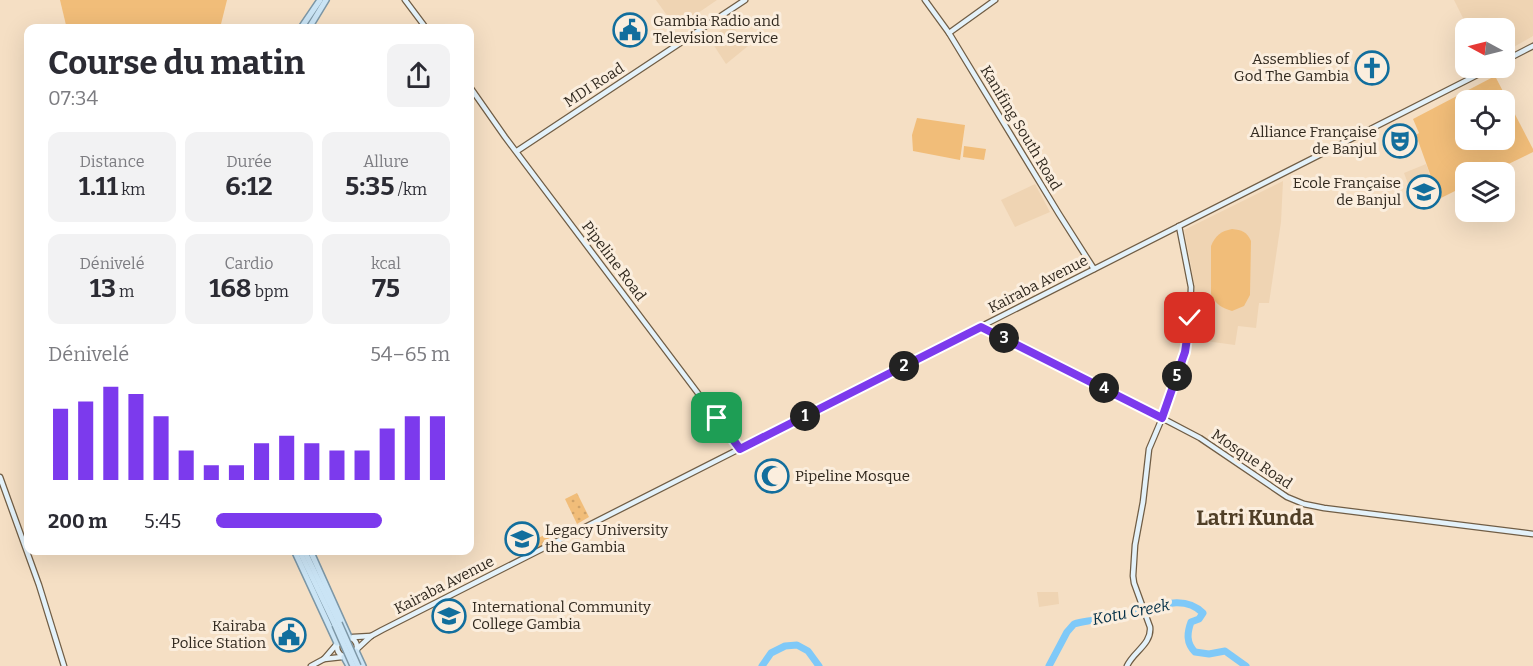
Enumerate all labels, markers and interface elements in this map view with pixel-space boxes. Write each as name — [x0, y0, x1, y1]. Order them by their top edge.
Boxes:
public building icon: Gambia Radio and Television Service — [612, 12, 648, 48]
place label: Gambia Radio and Television Service — [653, 12, 780, 47]
north arrow — [1455, 18, 1515, 78]
map controls — [1455, 18, 1515, 222]
text: Course du matin — [48, 43, 305, 83]
button: share — [387, 44, 450, 107]
place label: Assemblies of God The Gambia — [1234, 50, 1351, 85]
church icon: Assemblies of God The Gambia — [1354, 50, 1390, 86]
street label: MDI Road — [561, 59, 627, 111]
street label: Kanifing South Road — [977, 62, 1065, 194]
text: 07:34 — [48, 86, 98, 110]
button: locate — [1455, 90, 1515, 150]
place label: Alliance Française de Banjul — [1250, 123, 1377, 158]
theatre icon: Alliance Française de Banjul — [1382, 123, 1418, 159]
text: Distance — [80, 152, 144, 171]
text: Durée — [226, 152, 272, 171]
text: Allure — [363, 152, 409, 171]
button: layers — [1455, 162, 1515, 222]
text: 1.11 — [79, 171, 118, 202]
text: 6:12 — [225, 171, 273, 202]
text: 5:35 — [345, 171, 394, 202]
place label: Ecole Française de Banjul — [1293, 174, 1401, 209]
school or university icon: Ecole Française de Banjul — [1406, 174, 1442, 210]
text: km — [118, 180, 145, 199]
text: /km — [394, 180, 427, 199]
street label: Pipeline Road — [578, 218, 650, 304]
street label: Kairaba Avenue — [985, 251, 1091, 317]
text: Dénivelé — [79, 254, 145, 273]
text: Cardio — [225, 254, 273, 273]
text: kcal — [371, 254, 401, 273]
text: 13 — [90, 273, 116, 304]
text: 168 — [209, 273, 252, 304]
text: 75 — [372, 273, 400, 304]
text: m — [116, 282, 134, 301]
text: bpm — [252, 282, 289, 301]
pin — [1164, 292, 1215, 343]
icon: check — [1173, 301, 1206, 334]
pin: 3 — [989, 323, 1019, 353]
text: 3 — [999, 328, 1009, 347]
text: Dénivelé — [48, 342, 129, 366]
text: 54–65 m — [370, 342, 450, 366]
pin: 2 — [889, 351, 919, 381]
text: 2 — [899, 356, 909, 375]
pin: 5 — [1162, 361, 1192, 391]
text: 5 — [1173, 366, 1181, 385]
pin: 4 — [1089, 373, 1119, 403]
text: 4 — [1099, 378, 1109, 397]
pin — [691, 392, 742, 443]
icon: arrive — [700, 401, 733, 434]
pin: 1 — [790, 401, 820, 431]
text: 1 — [802, 406, 808, 425]
street label: Mosque Road — [1208, 425, 1296, 493]
mosque icon: Pipeline Mosque — [754, 458, 790, 494]
place label: Pipeline Mosque — [795, 467, 910, 485]
district label: Latri Kunda — [1196, 505, 1314, 531]
text: 200 m — [48, 509, 107, 533]
text: 5:45 — [144, 509, 181, 533]
school or university icon: Legacy University the Gambia — [504, 521, 540, 557]
place label: Legacy University the Gambia — [545, 521, 668, 556]
street label: Kairaba Avenue — [391, 552, 497, 618]
water label: Kotu Creek — [1091, 595, 1172, 629]
school or university icon: International Community College Gambia — [431, 598, 467, 634]
place label: International Community College Gambia — [472, 598, 651, 633]
place label: Kairaba Police Station — [171, 617, 266, 652]
public building icon: Kairaba Police Station — [271, 617, 307, 653]

